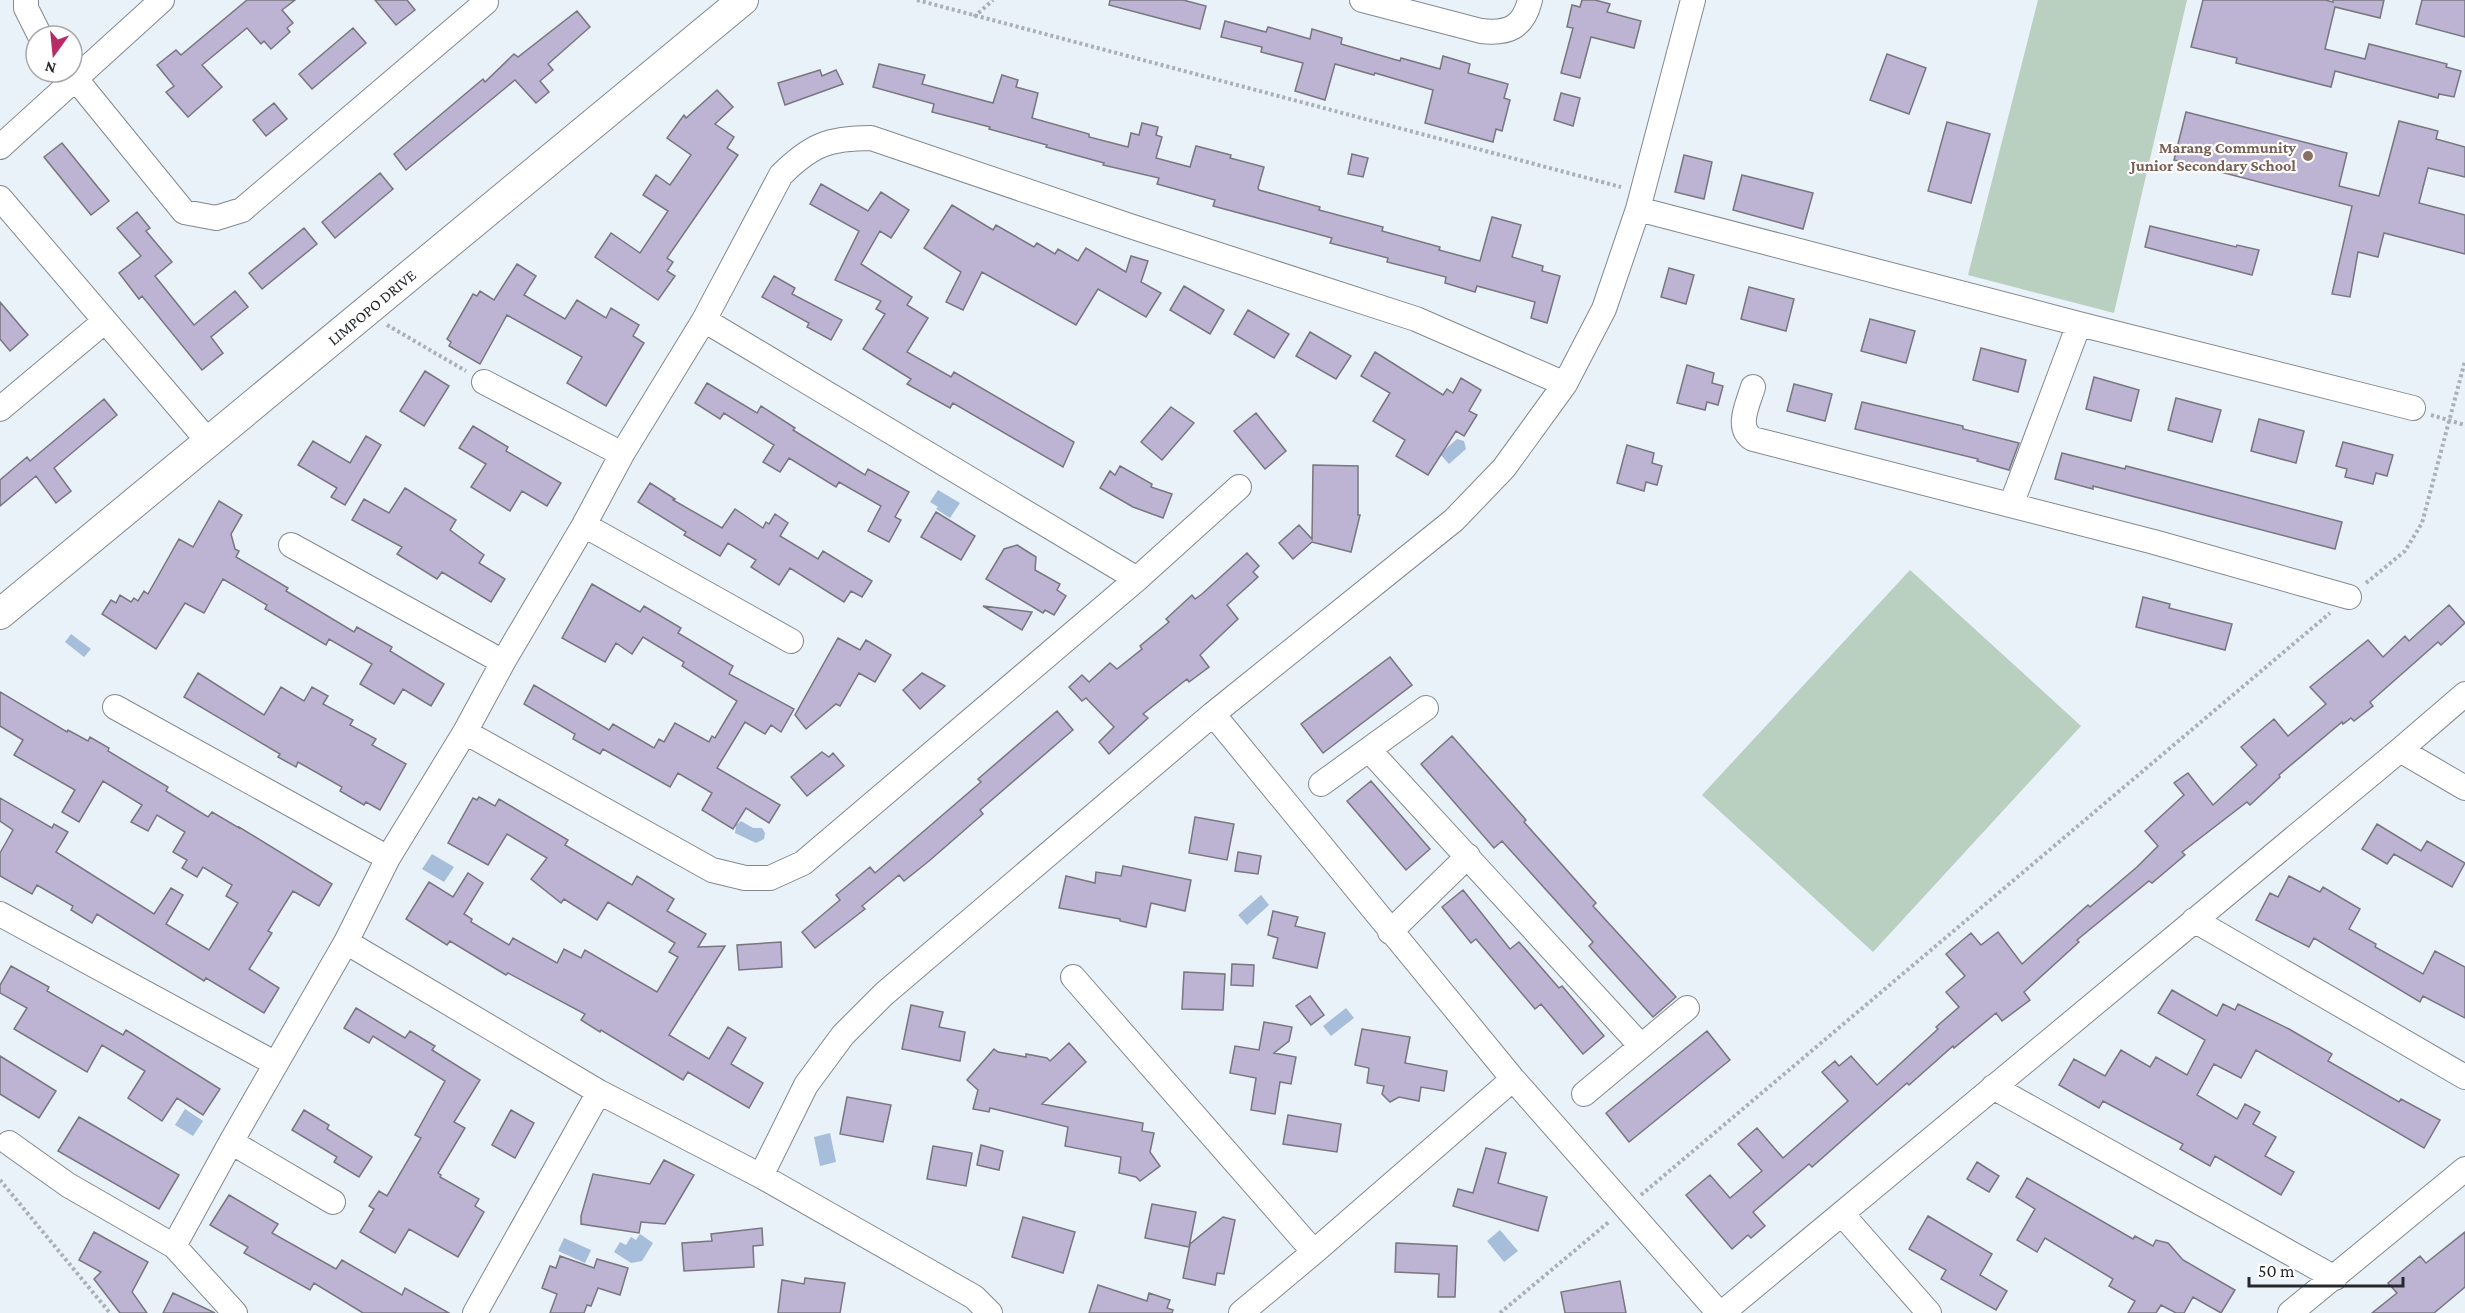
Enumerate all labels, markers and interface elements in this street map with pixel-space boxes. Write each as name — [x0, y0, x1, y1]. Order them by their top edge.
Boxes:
north arrow — [24, 24, 84, 84]
text: N — [43, 58, 58, 78]
place label: Marang Community Junior Secondary School — [2128, 139, 2296, 174]
marker: Marang Community Junior Secondary School — [2301, 149, 2315, 163]
street label: LIMPOPO DRIVE — [324, 266, 419, 348]
scale bar — [2249, 1250, 2404, 1288]
text: 50 m — [2258, 1261, 2295, 1281]

